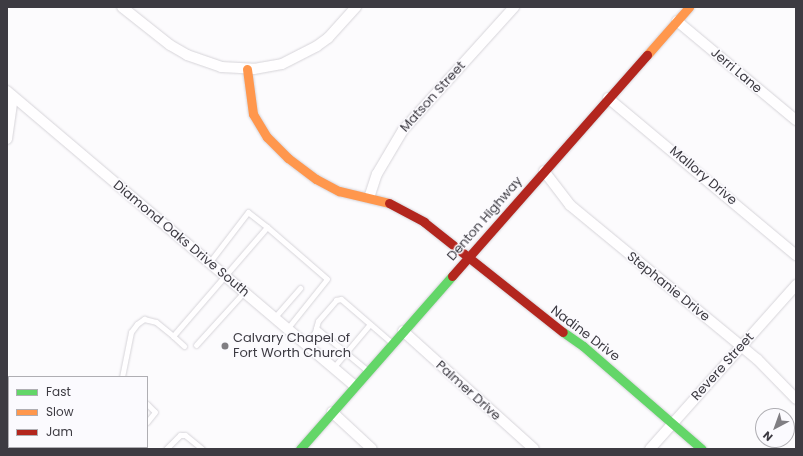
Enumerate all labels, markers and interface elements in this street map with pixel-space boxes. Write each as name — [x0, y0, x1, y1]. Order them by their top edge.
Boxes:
street label: Jerri Lane — [707, 45, 765, 97]
street label: Matson Street — [397, 58, 469, 136]
street label: Mallory Drive — [666, 143, 740, 209]
street label: Denton Highway — [444, 174, 526, 264]
street label: Diamond Oaks Drive South — [110, 177, 252, 301]
street label: Stephanie Drive — [623, 249, 713, 325]
street label: Nadine Drive — [547, 303, 623, 365]
street label: Revere Street — [689, 330, 757, 404]
place label: Calvary Chapel of Fort Worth Church — [233, 331, 351, 362]
marker: Calvary Chapel of Fort Worth Church — [220, 341, 230, 351]
street label: Palmer Drive — [432, 358, 504, 424]
legend — [8, 376, 148, 448]
text: Fast — [46, 383, 71, 400]
text: Slow — [46, 403, 74, 420]
north arrow — [755, 408, 795, 448]
text: Jam — [46, 423, 73, 440]
text: N — [759, 428, 776, 445]

